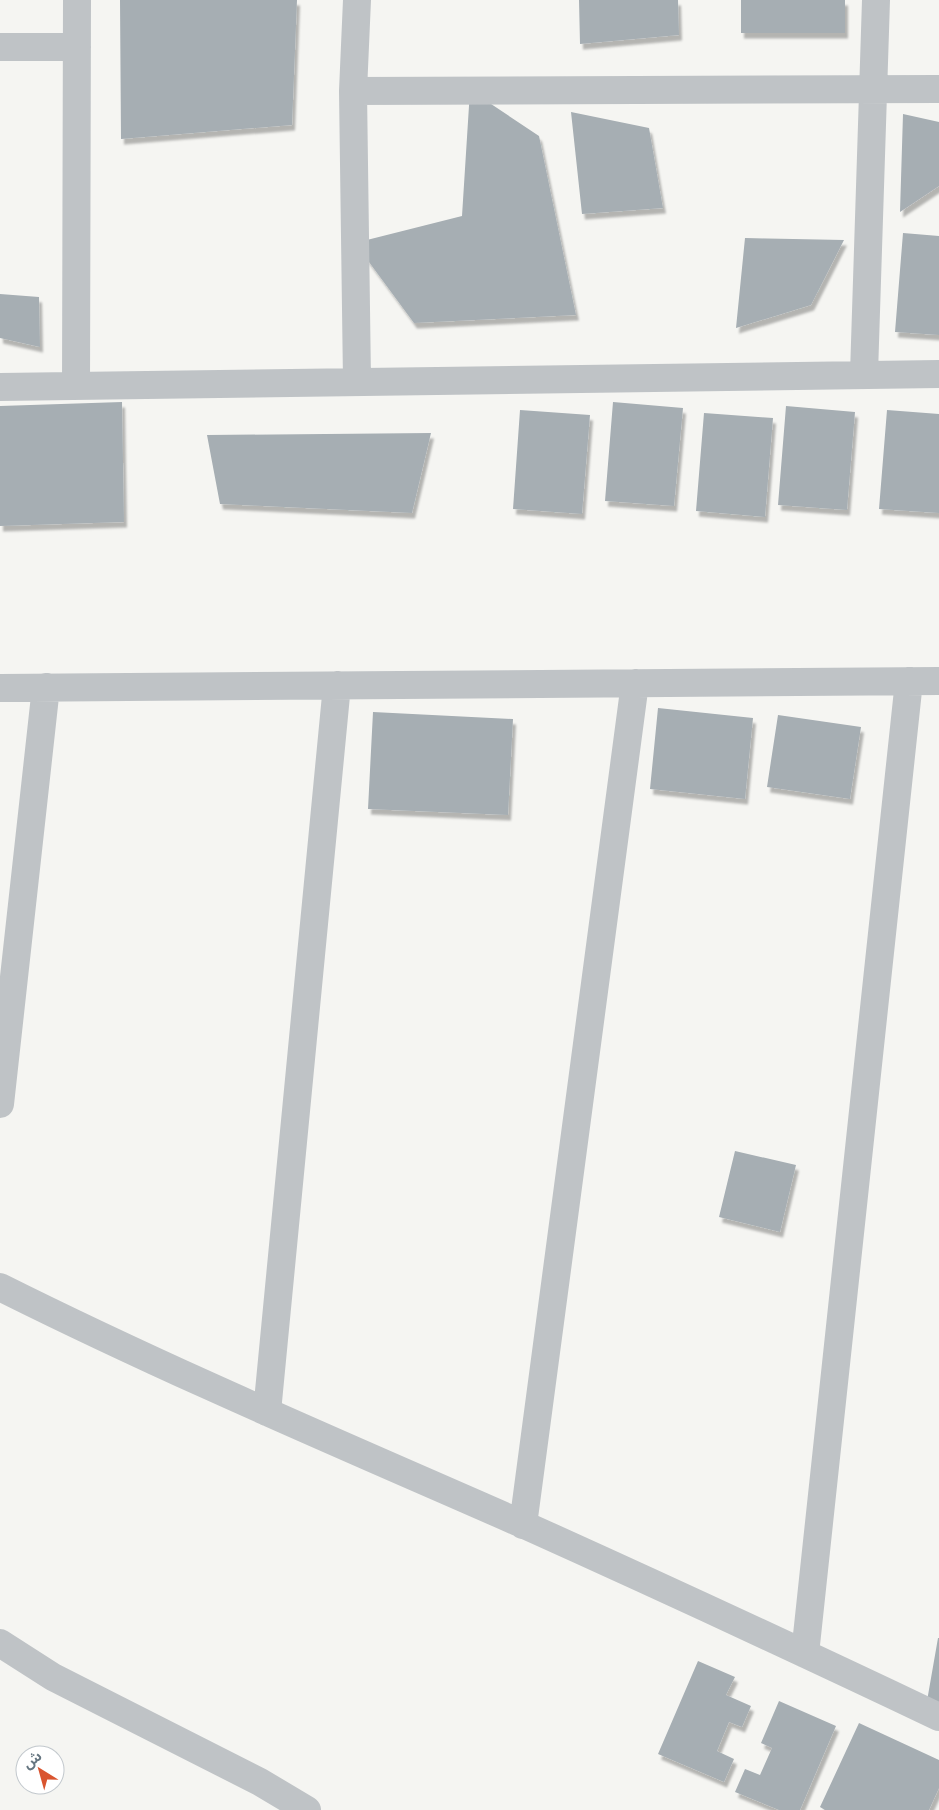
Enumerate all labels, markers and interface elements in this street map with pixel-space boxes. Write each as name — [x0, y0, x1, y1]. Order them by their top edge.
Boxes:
north arrow — [15, 1745, 65, 1795]
text: ش — [20, 1747, 45, 1773]

